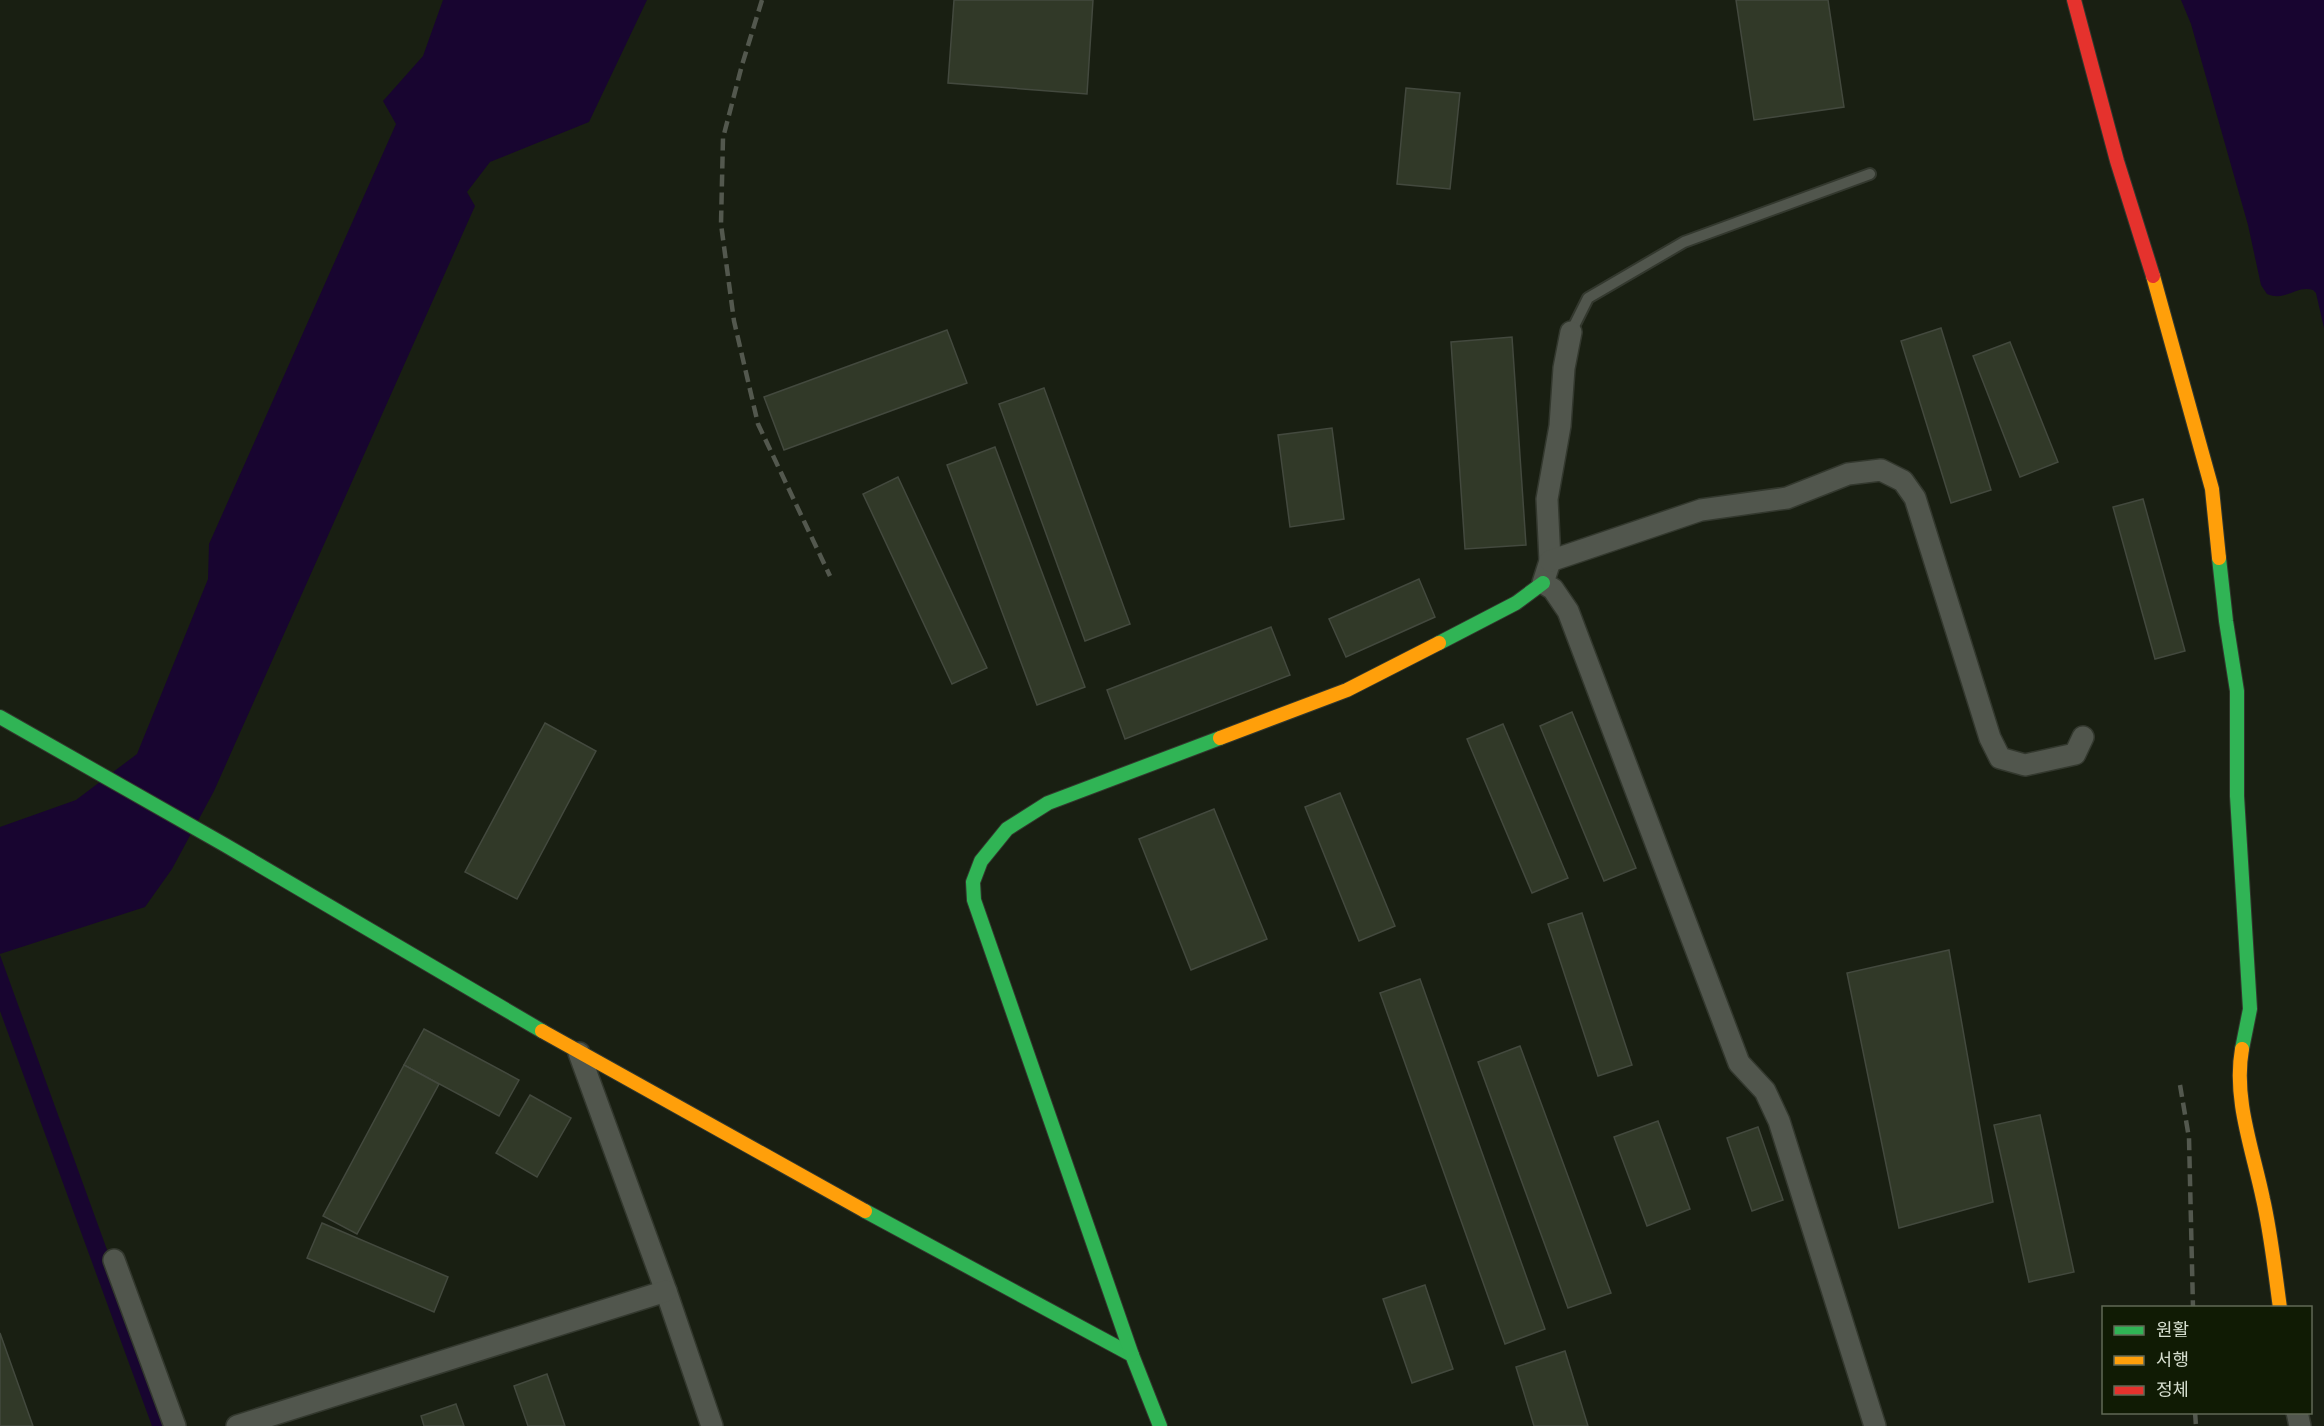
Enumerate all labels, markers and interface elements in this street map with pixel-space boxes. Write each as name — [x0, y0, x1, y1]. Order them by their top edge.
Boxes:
legend — [2102, 1306, 2312, 1414]
text: 원활 — [2156, 1320, 2189, 1340]
text: 서행 — [2156, 1351, 2189, 1370]
text: 정체 — [2156, 1380, 2189, 1400]

